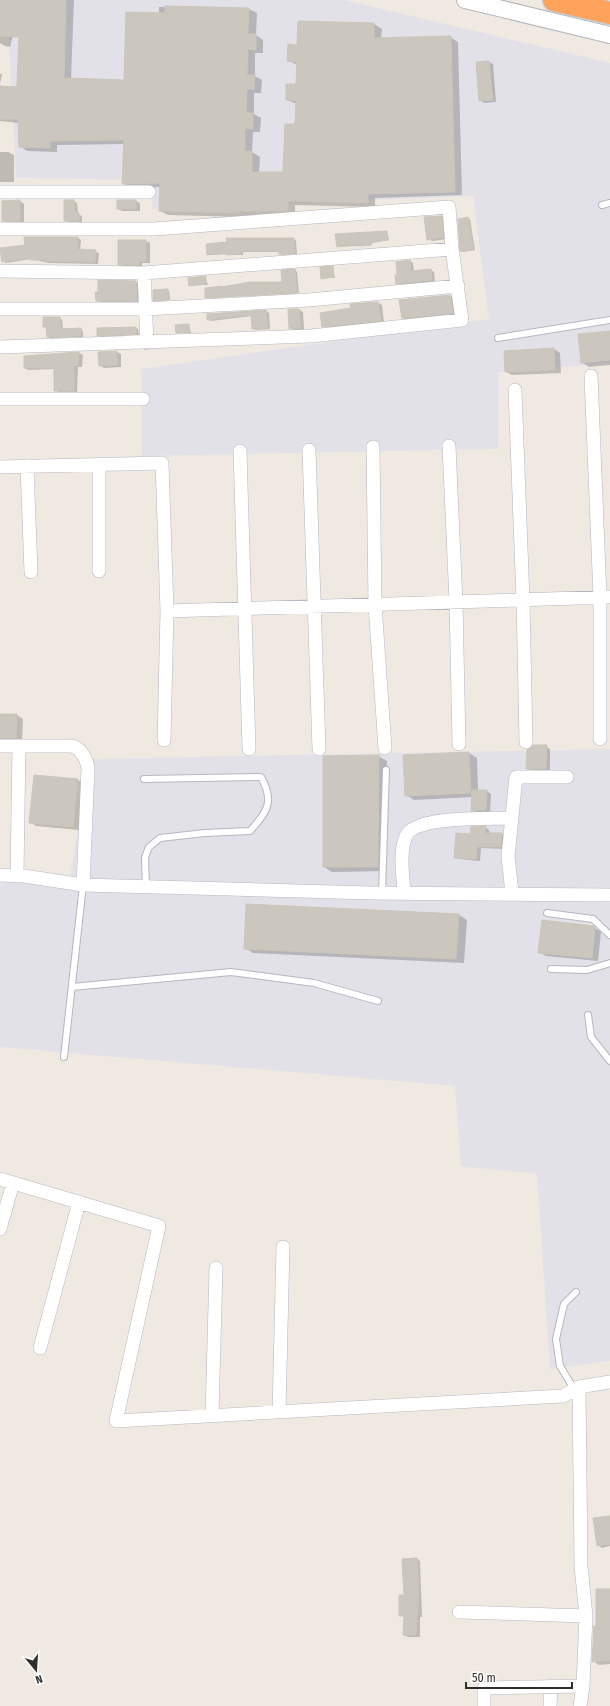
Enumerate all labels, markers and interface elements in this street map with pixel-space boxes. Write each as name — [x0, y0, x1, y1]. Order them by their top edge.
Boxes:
north arrow — [16, 1650, 56, 1690]
scale bar — [466, 1664, 572, 1690]
text: 50 m — [472, 1671, 496, 1685]
text: N — [34, 1672, 44, 1686]

